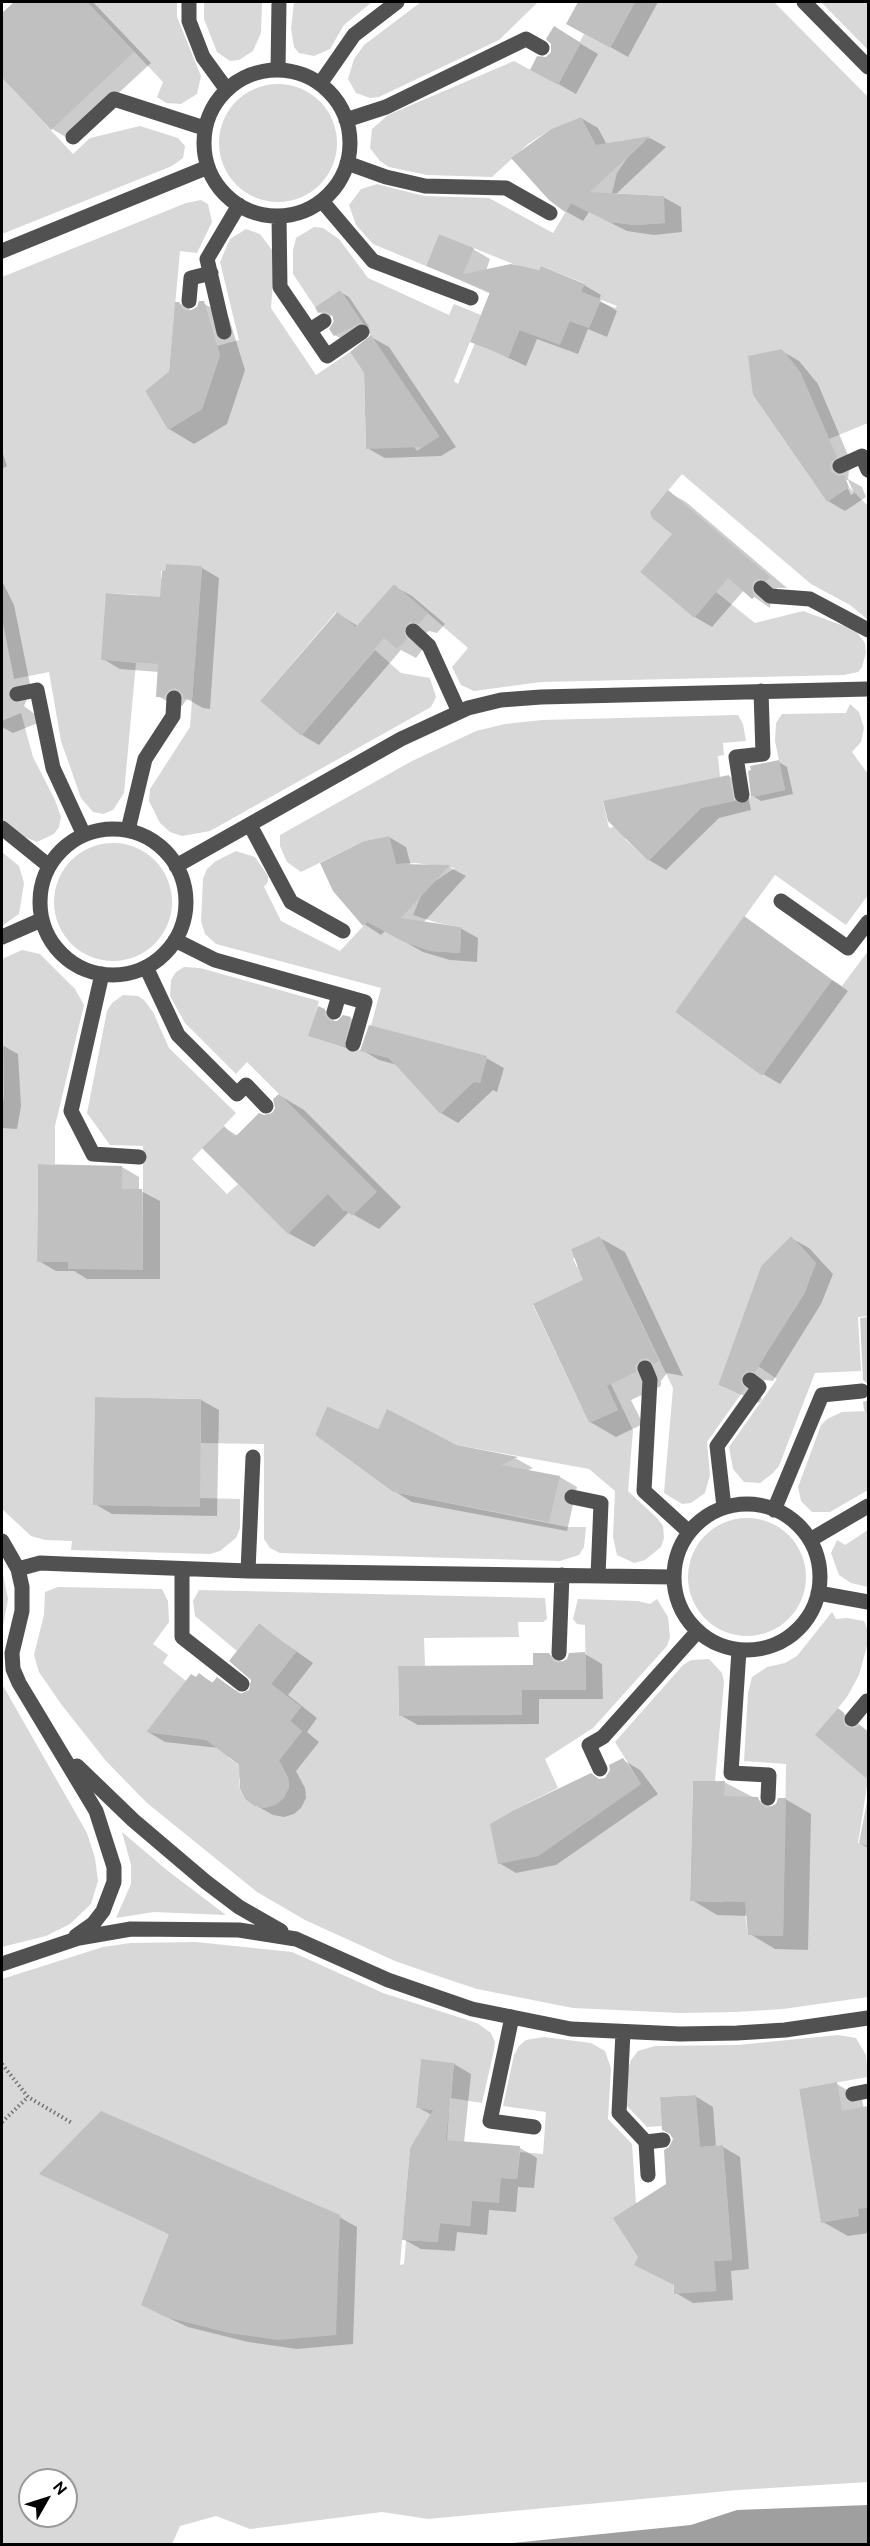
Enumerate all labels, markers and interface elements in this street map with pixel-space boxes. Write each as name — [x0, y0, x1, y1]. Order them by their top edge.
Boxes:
north arrow — [18, 2468, 78, 2528]
text: N — [50, 2478, 71, 2498]

